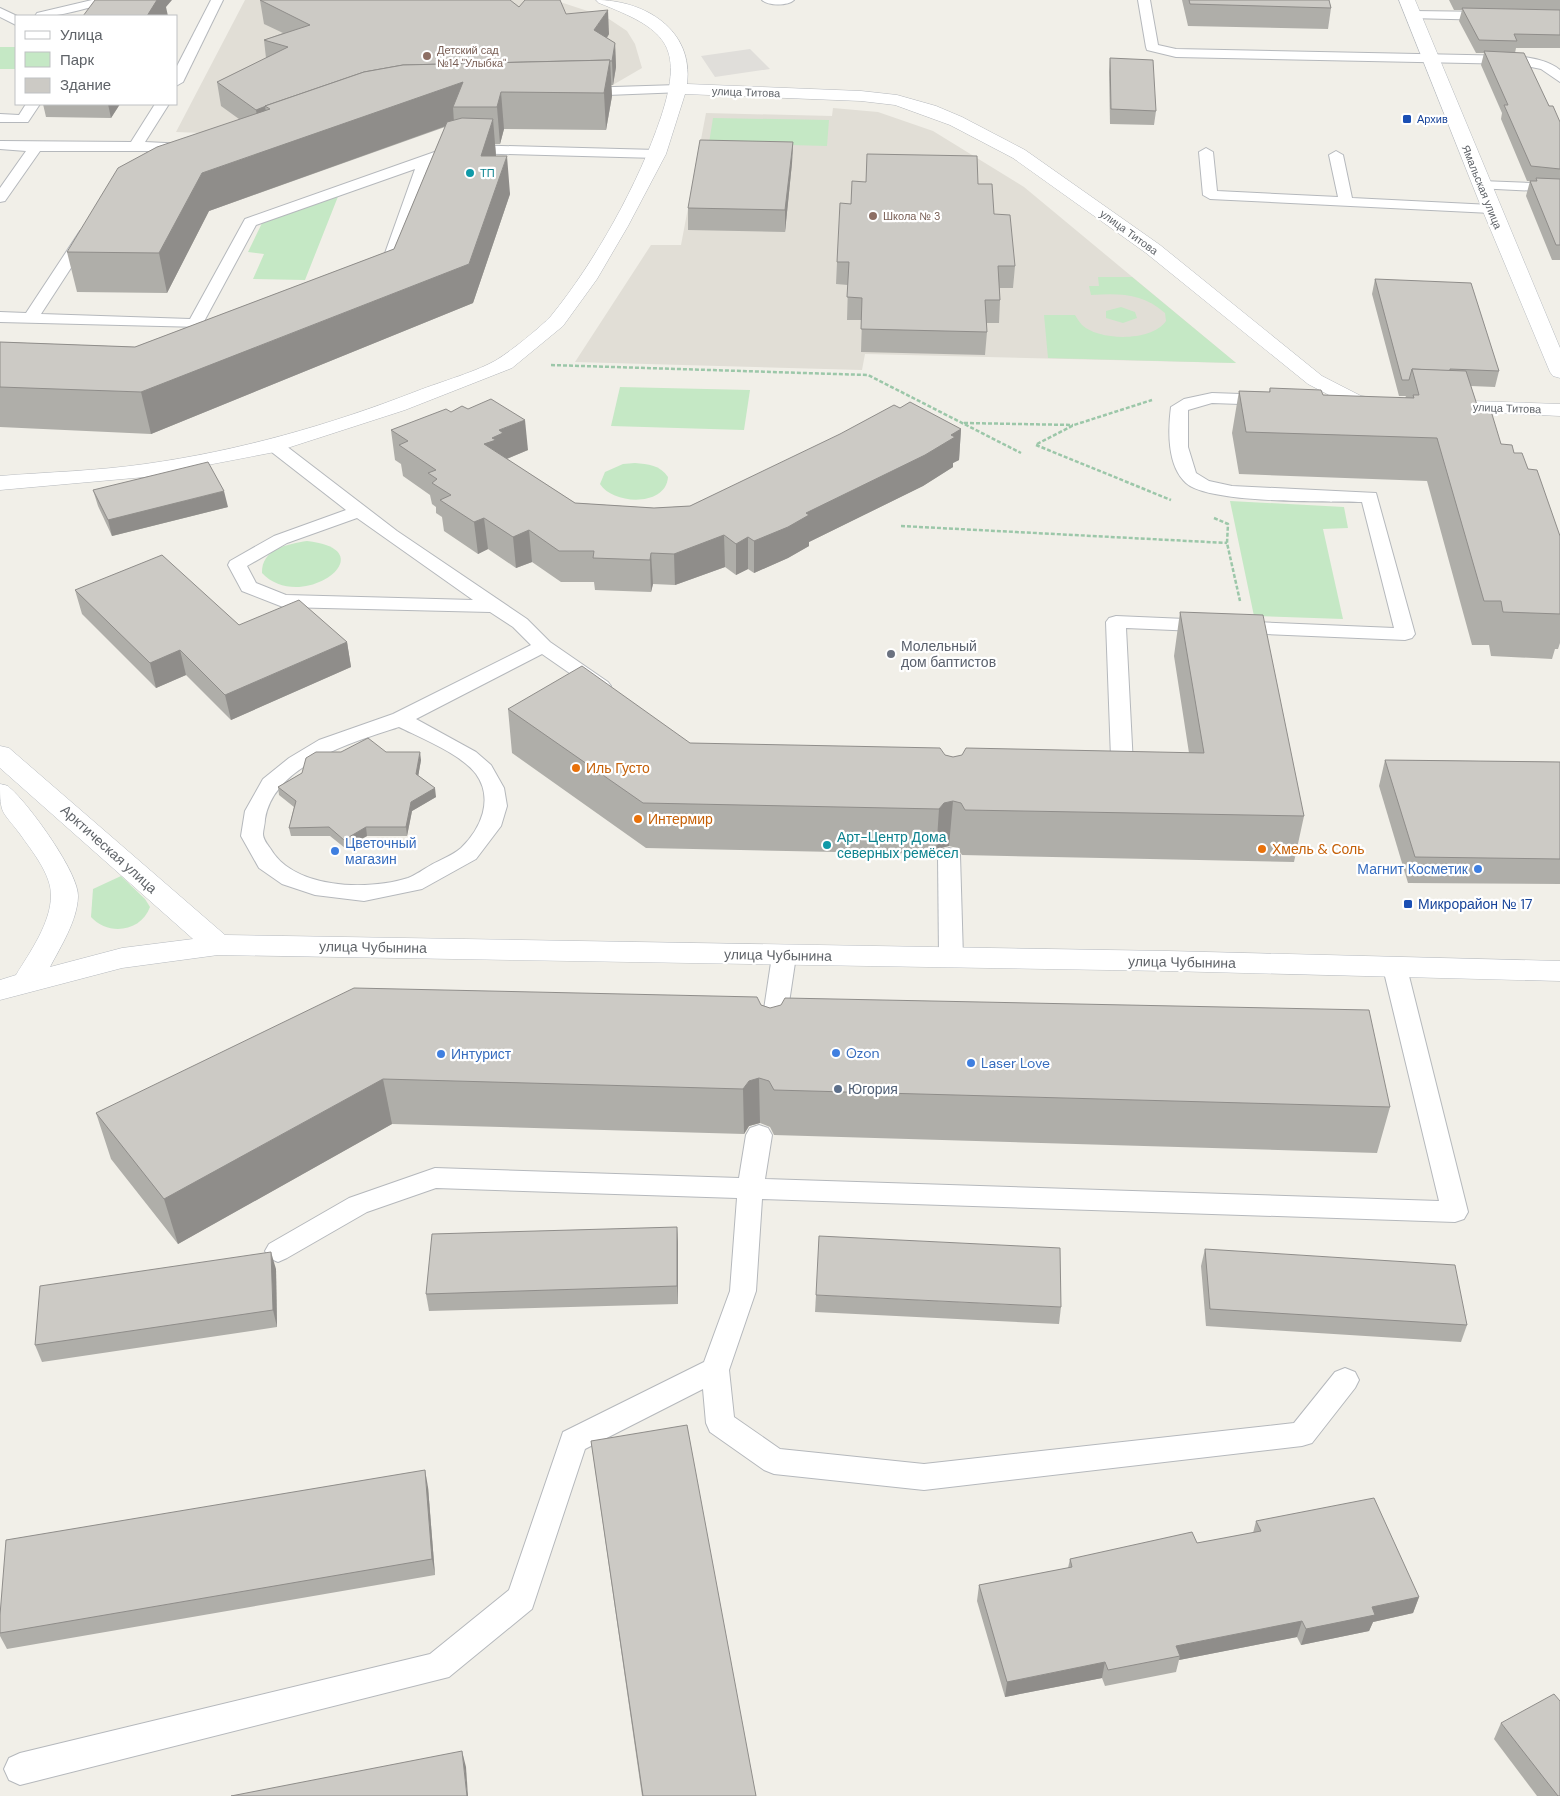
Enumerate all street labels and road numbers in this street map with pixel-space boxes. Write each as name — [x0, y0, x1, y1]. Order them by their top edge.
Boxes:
street label: улица Титова — [712, 84, 781, 100]
street label: Ямальская улица — [1459, 143, 1506, 232]
street label: улица Титова — [1097, 206, 1162, 258]
street label: улица Титова — [1473, 400, 1542, 416]
street label: Арктическая улица — [57, 801, 161, 897]
street label: улица Чубынина — [319, 937, 427, 957]
street label: улица Чубынина — [724, 945, 832, 965]
street label: улица Чубынина — [1128, 952, 1236, 972]

